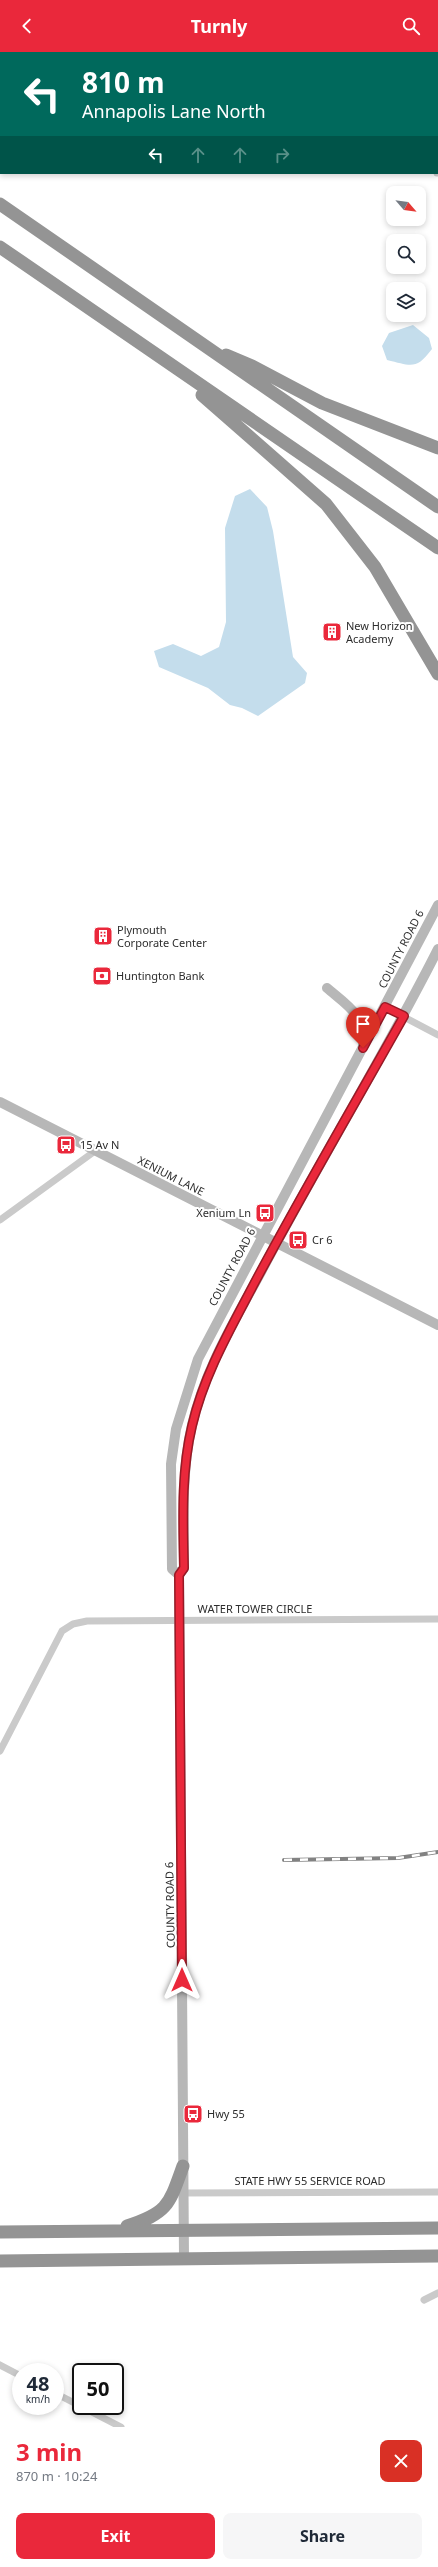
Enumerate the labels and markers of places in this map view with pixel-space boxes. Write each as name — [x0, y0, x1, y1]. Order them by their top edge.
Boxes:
place label: New Horizon Academy — [346, 618, 413, 646]
building icon: New Horizon Academy — [321, 621, 343, 643]
place label: Plymouth Corporate Center — [117, 922, 207, 950]
building icon: Plymouth Corporate Center — [92, 925, 114, 947]
bank icon: Huntington Bank — [91, 965, 113, 987]
place label: Huntington Bank — [116, 968, 205, 983]
pin — [346, 1007, 380, 1048]
bus stop icon: 15 Av N — [55, 1134, 77, 1156]
place label: 15 Av N — [80, 1137, 119, 1152]
bus stop icon: Xenium Ln — [254, 1202, 276, 1224]
place label: Xenium Ln — [196, 1205, 251, 1220]
bus stop icon: Cr 6 — [287, 1229, 309, 1251]
place label: Cr 6 — [312, 1232, 333, 1247]
bus stop icon: Hwy 55 — [182, 2103, 204, 2125]
place label: Hwy 55 — [207, 2106, 245, 2121]

